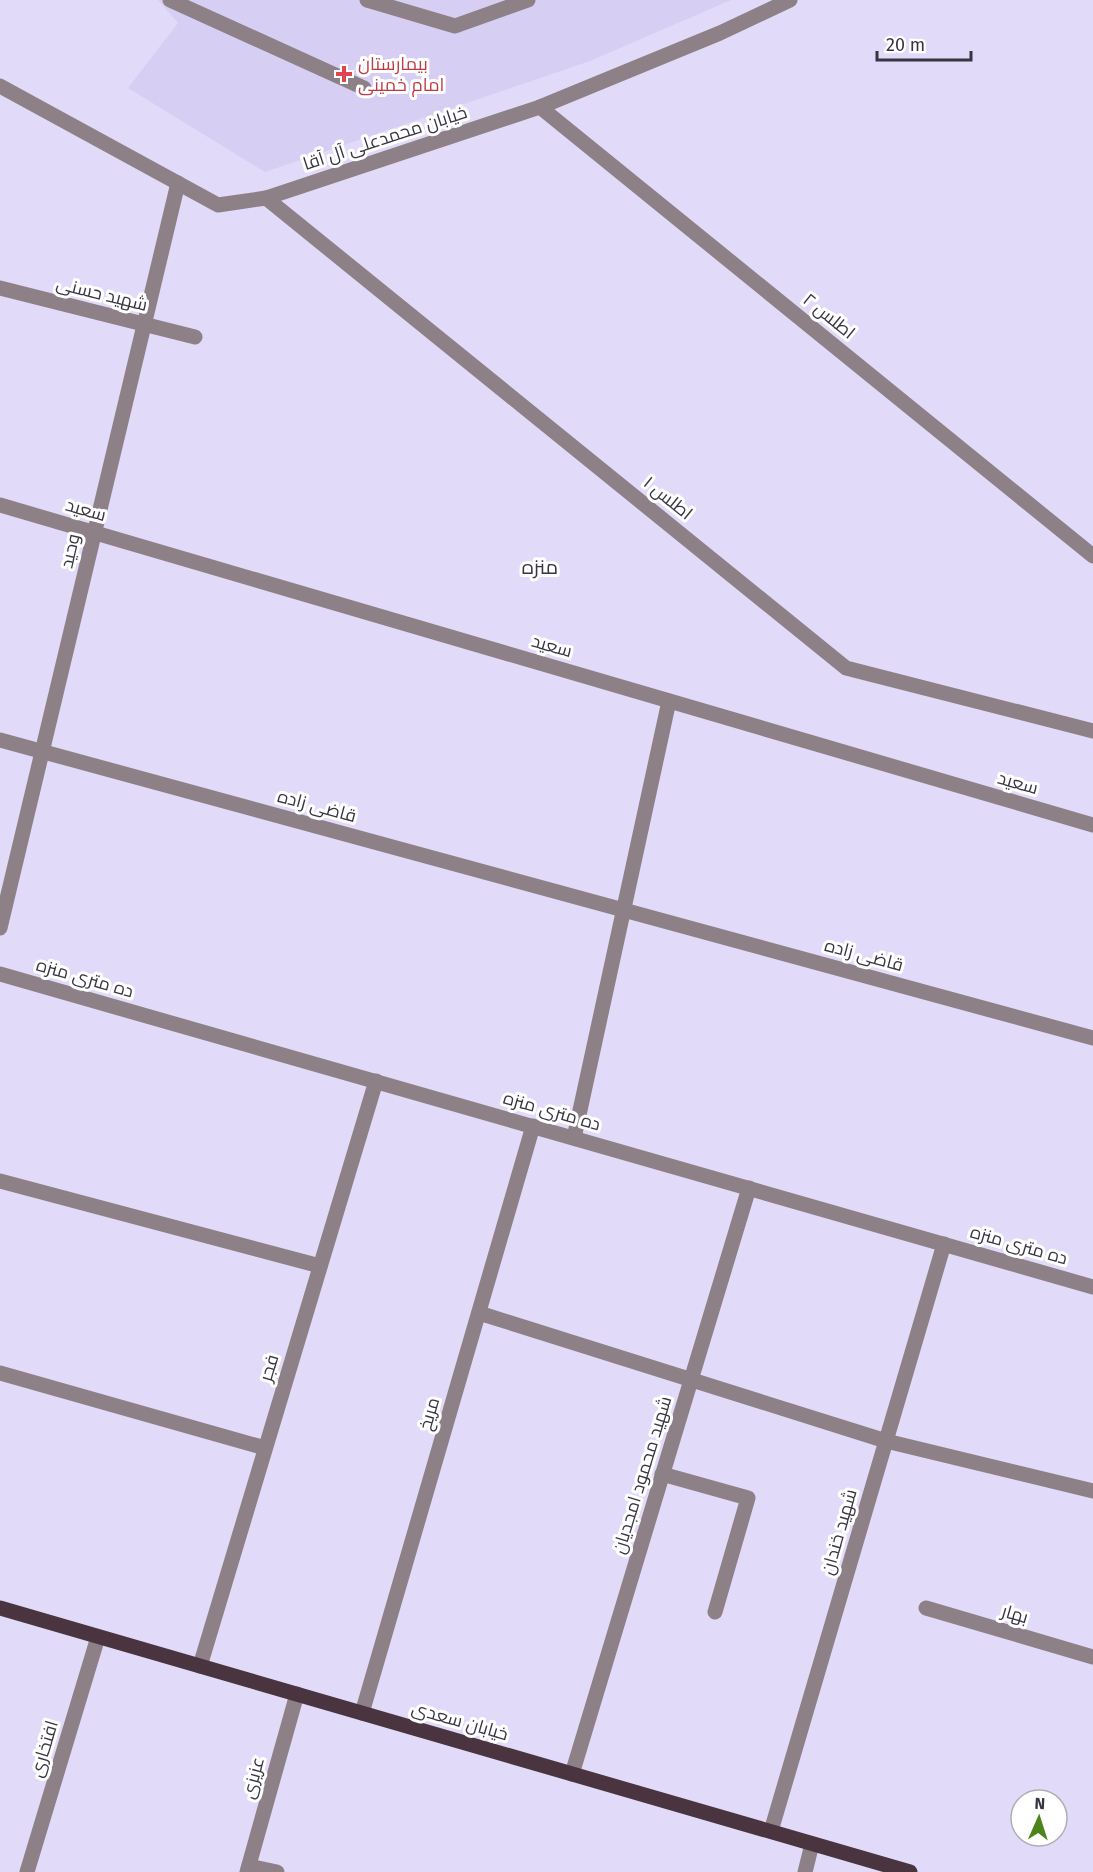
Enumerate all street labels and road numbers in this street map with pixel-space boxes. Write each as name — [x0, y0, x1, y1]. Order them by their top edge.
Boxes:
street label: خیابان محمدعلی آل آقا — [300, 101, 470, 175]
street label: شهید حسنی — [54, 272, 150, 316]
street label: اطلس ۲ — [799, 288, 859, 344]
street label: اطلس ۱ — [639, 472, 697, 524]
street label: سعید — [63, 494, 109, 526]
street label: وحید — [55, 532, 85, 570]
street label: سعید — [529, 630, 575, 662]
street label: سعید — [995, 767, 1041, 799]
street label: قاضی زاده — [275, 785, 359, 827]
street label: قاضی زاده — [822, 934, 906, 976]
street label: ده متری منزه — [34, 954, 136, 1002]
street label: ده متری منزه — [501, 1087, 603, 1135]
street label: ده متری منزه — [968, 1221, 1070, 1269]
street label: فجر — [254, 1352, 283, 1385]
street label: شهید محمود امجدیان — [608, 1393, 676, 1557]
street label: مریخ — [414, 1395, 445, 1433]
street label: شهید خندان — [816, 1487, 862, 1577]
street label: بهار — [998, 1599, 1031, 1628]
street label: خیابان سعدی — [409, 1697, 511, 1745]
street label: افتخاری — [25, 1718, 63, 1780]
street label: عزیزی — [237, 1755, 269, 1801]

